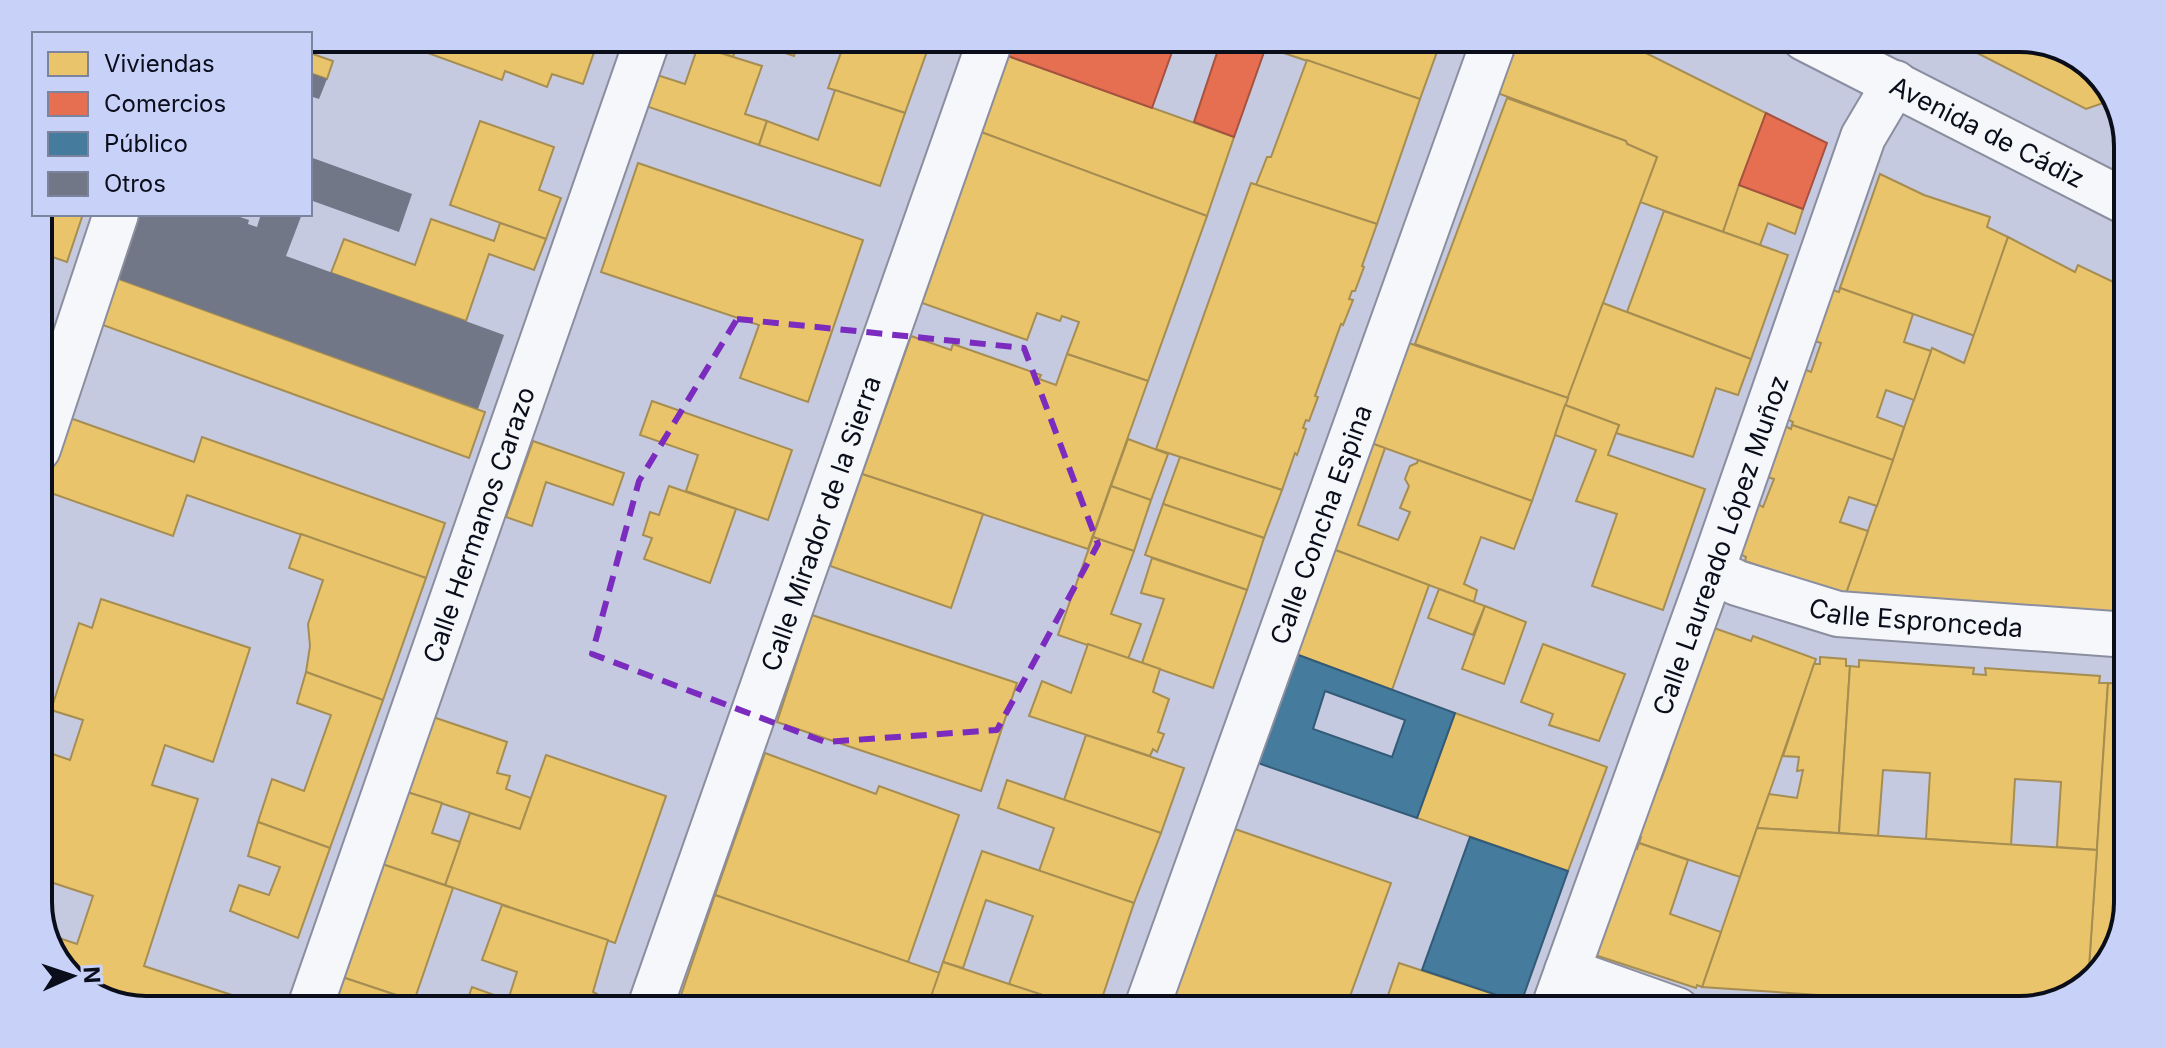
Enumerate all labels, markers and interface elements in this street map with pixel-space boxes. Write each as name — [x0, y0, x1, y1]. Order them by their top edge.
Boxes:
legend — [32, 32, 312, 216]
text: Viviendas — [104, 49, 215, 78]
street label: Avenida de Cádiz — [1885, 69, 2090, 194]
text: Comercios — [104, 89, 226, 118]
text: Público — [104, 129, 188, 158]
text: Otros — [104, 169, 166, 198]
street label: Calle Mirador de la Sierra — [754, 371, 886, 675]
street label: Calle Laureado López Muñoz — [1645, 371, 1794, 719]
street label: Calle Hermanos Carazo — [416, 382, 541, 667]
street label: Calle Concha Espina — [1263, 400, 1378, 648]
street label: Calle Espronceda — [1805, 591, 2024, 643]
north arrow — [32, 936, 112, 1016]
text: N — [79, 966, 105, 984]

